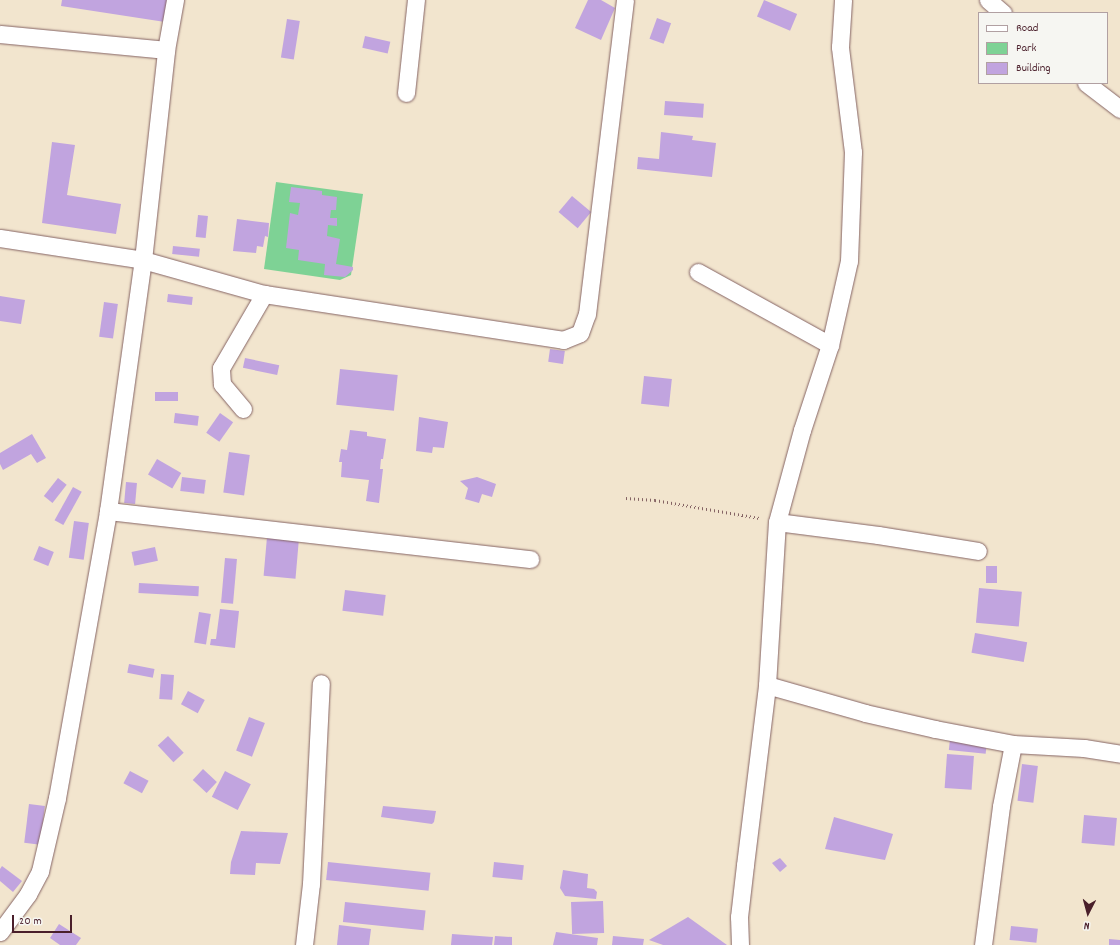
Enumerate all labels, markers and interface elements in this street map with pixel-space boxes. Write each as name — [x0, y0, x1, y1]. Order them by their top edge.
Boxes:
legend — [978, 12, 1108, 84]
text: Road — [1016, 20, 1038, 37]
text: Park — [1016, 40, 1036, 57]
text: Building — [1016, 60, 1051, 77]
north arrow — [1068, 893, 1108, 933]
scale bar — [14, 907, 74, 933]
text: 20 m — [19, 913, 42, 930]
text: N — [1083, 917, 1090, 933]

